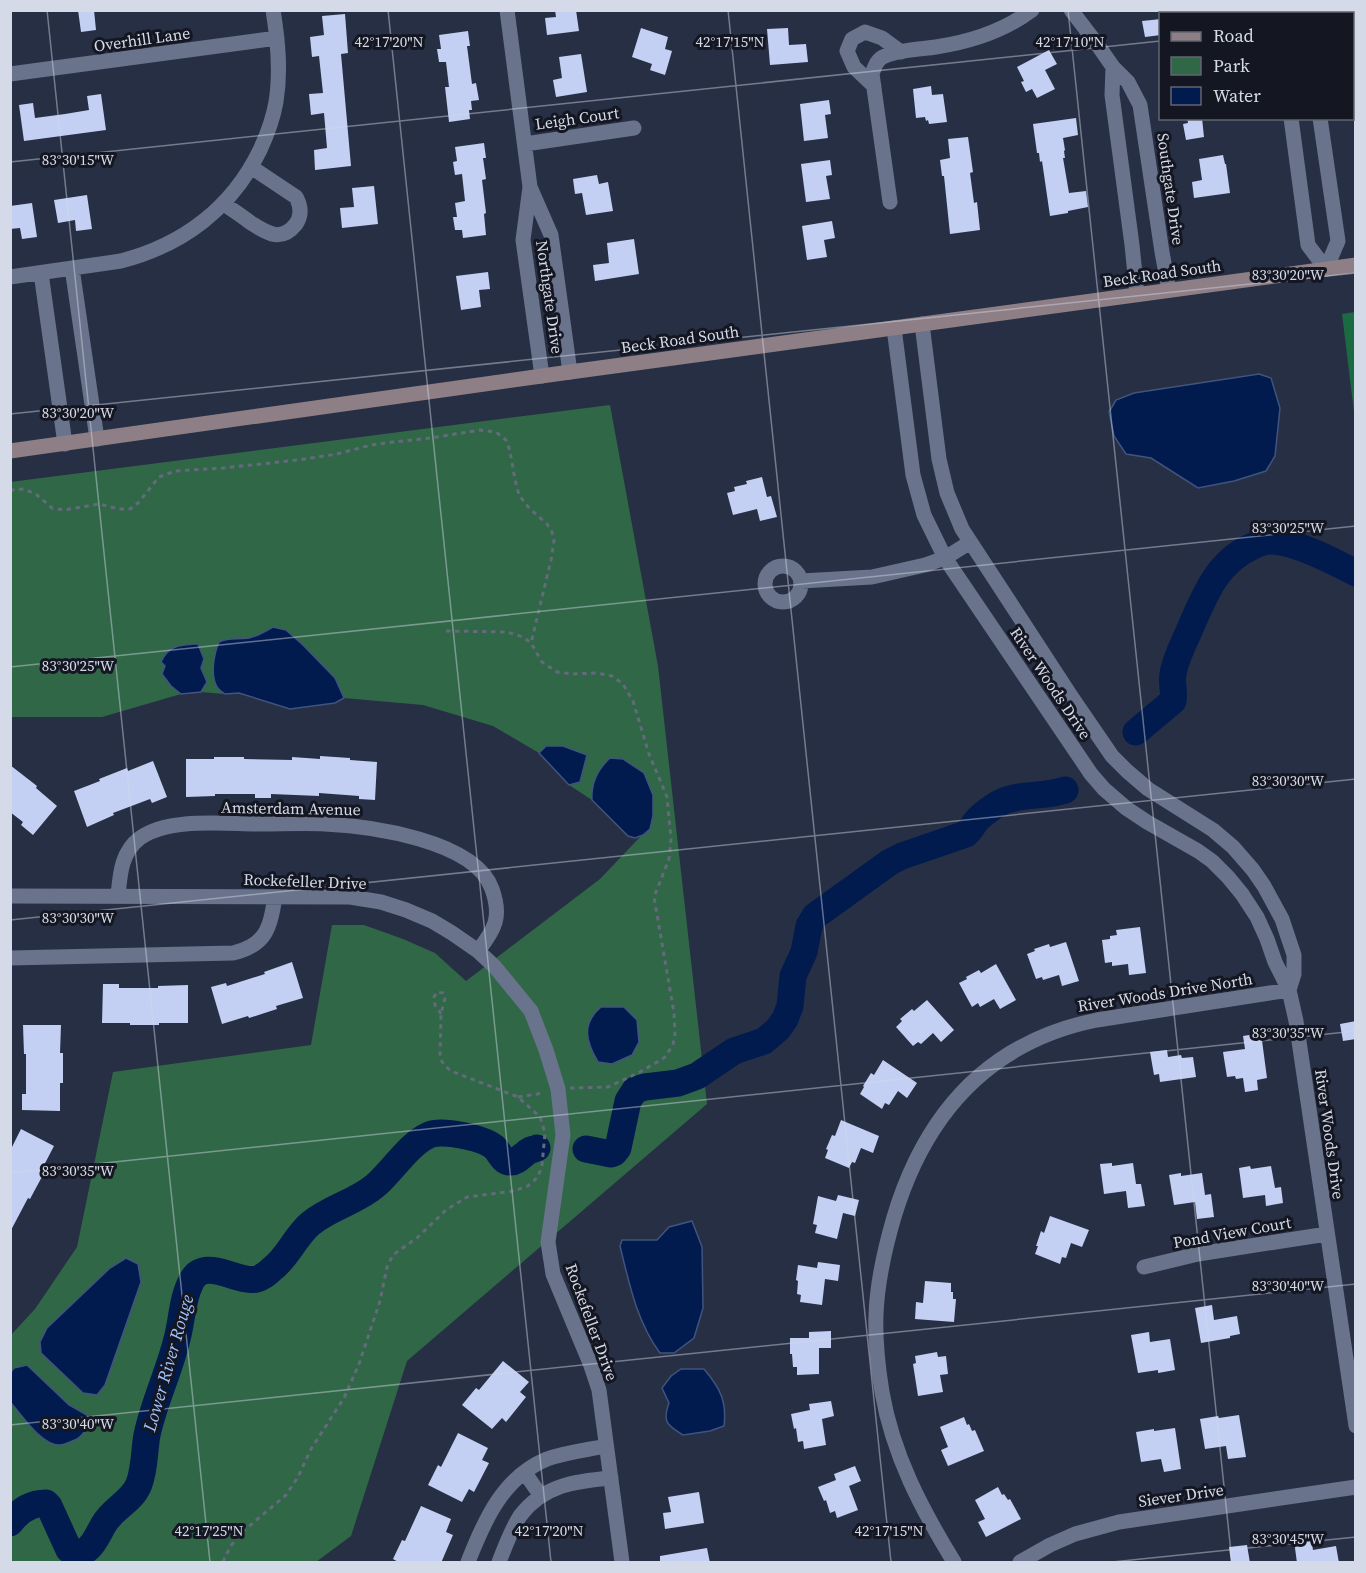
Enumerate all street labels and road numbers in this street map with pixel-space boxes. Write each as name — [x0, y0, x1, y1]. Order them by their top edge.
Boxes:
street label: Overhill Lane — [92, 21, 192, 57]
street label: Leigh Court — [534, 101, 621, 135]
street label: Southgate Drive — [1152, 132, 1190, 246]
street label: Northgate Drive — [531, 239, 569, 355]
street label: Beck Road South — [1101, 254, 1223, 292]
street label: Beck Road South — [619, 320, 741, 358]
street label: River Woods Drive — [1005, 623, 1097, 743]
street label: Amsterdam Avenue — [221, 796, 361, 820]
street label: Rockefeller Drive — [243, 868, 367, 894]
street label: River Woods Drive North — [1076, 967, 1255, 1017]
street label: River Woods Drive — [1310, 1068, 1350, 1200]
street label: Pond View Court — [1171, 1211, 1293, 1253]
street label: Rockefeller Drive — [561, 1260, 623, 1384]
street label: Siever Drive — [1137, 1478, 1225, 1512]

